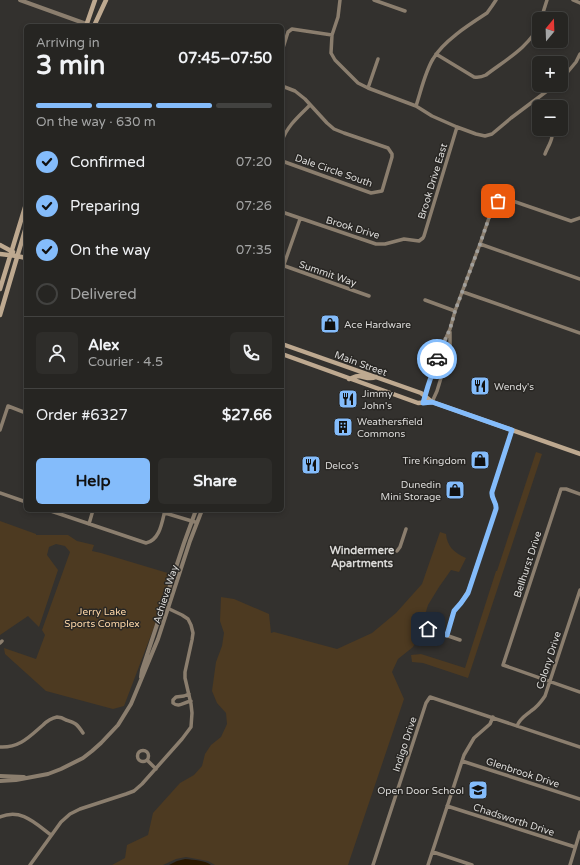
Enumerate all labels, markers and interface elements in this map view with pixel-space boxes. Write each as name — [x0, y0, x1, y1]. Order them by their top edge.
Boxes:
north arrow — [532, 12, 568, 48]
map controls — [532, 12, 568, 136]
text: Arriving in — [36, 35, 100, 51]
text: 07:45–07:50 — [179, 49, 272, 67]
text: 3 min — [36, 50, 105, 81]
button: + — [532, 56, 568, 92]
button: − — [532, 100, 568, 136]
text: On the way · 630 m — [36, 114, 156, 130]
street label: Brook Drive East — [416, 142, 450, 221]
icon: check — [36, 151, 58, 173]
street label: Dale Circle South — [293, 152, 374, 190]
text: Confirmed — [70, 153, 145, 171]
text: 07:20 — [236, 154, 272, 170]
pin — [481, 184, 515, 218]
icon: bag — [487, 190, 509, 212]
icon: check — [36, 195, 58, 217]
text: Preparing — [70, 197, 140, 215]
text: 07:26 — [236, 198, 272, 214]
street label: Brook Drive — [324, 214, 381, 242]
icon: check — [36, 239, 58, 261]
text: On the way — [70, 241, 150, 259]
text: 07:35 — [236, 242, 272, 258]
street label: Summit Way — [297, 258, 359, 290]
text: Delivered — [70, 285, 137, 303]
shop icon: Ace Hardware — [319, 313, 341, 335]
place label: Ace Hardware — [344, 319, 411, 331]
button: person — [36, 332, 78, 374]
button: phone — [230, 332, 272, 374]
text: Alex — [88, 336, 119, 354]
courier — [417, 339, 457, 379]
icon: car — [426, 348, 448, 370]
street label: Main Street — [333, 349, 389, 379]
text: Courier · 4.5 — [88, 354, 163, 370]
restaurant icon: Wendy's — [469, 375, 491, 397]
place label: Wendy's — [494, 381, 534, 393]
restaurant icon: Jimmy John's — [337, 388, 359, 410]
place label: Jimmy John's — [362, 388, 393, 412]
text: Order #6327 — [36, 406, 128, 424]
text: $27.66 — [222, 406, 272, 424]
building icon: Weathersfield Commons — [332, 416, 354, 438]
place label: Weathersfield Commons — [357, 416, 423, 440]
shop icon: Tire Kingdom — [469, 449, 491, 471]
restaurant icon: Delco's — [300, 454, 322, 476]
place label: Tire Kingdom — [402, 455, 466, 467]
button: Help — [36, 458, 150, 504]
button: Share — [158, 458, 272, 504]
place label: Delco's — [325, 460, 359, 472]
place label: Dunedin Mini Storage — [381, 479, 441, 503]
shop icon: Dunedin Mini Storage — [444, 479, 466, 501]
street label: Bellhurst Drive — [512, 529, 544, 599]
district label: Windermere Apartments — [330, 544, 395, 571]
street label: Achieva Way — [151, 563, 181, 625]
park label: Jerry Lake Sports Complex — [64, 606, 140, 630]
pin — [411, 612, 445, 646]
icon: home — [417, 618, 439, 640]
street label: Colony Drive — [534, 630, 564, 691]
street label: Indigo Drive — [390, 715, 420, 773]
street label: Glenbrook Drive — [484, 755, 561, 791]
school or university icon: Open Door School — [467, 779, 489, 801]
place label: Open Door School — [377, 785, 464, 797]
street label: Chadsworth Drive — [472, 801, 556, 839]

